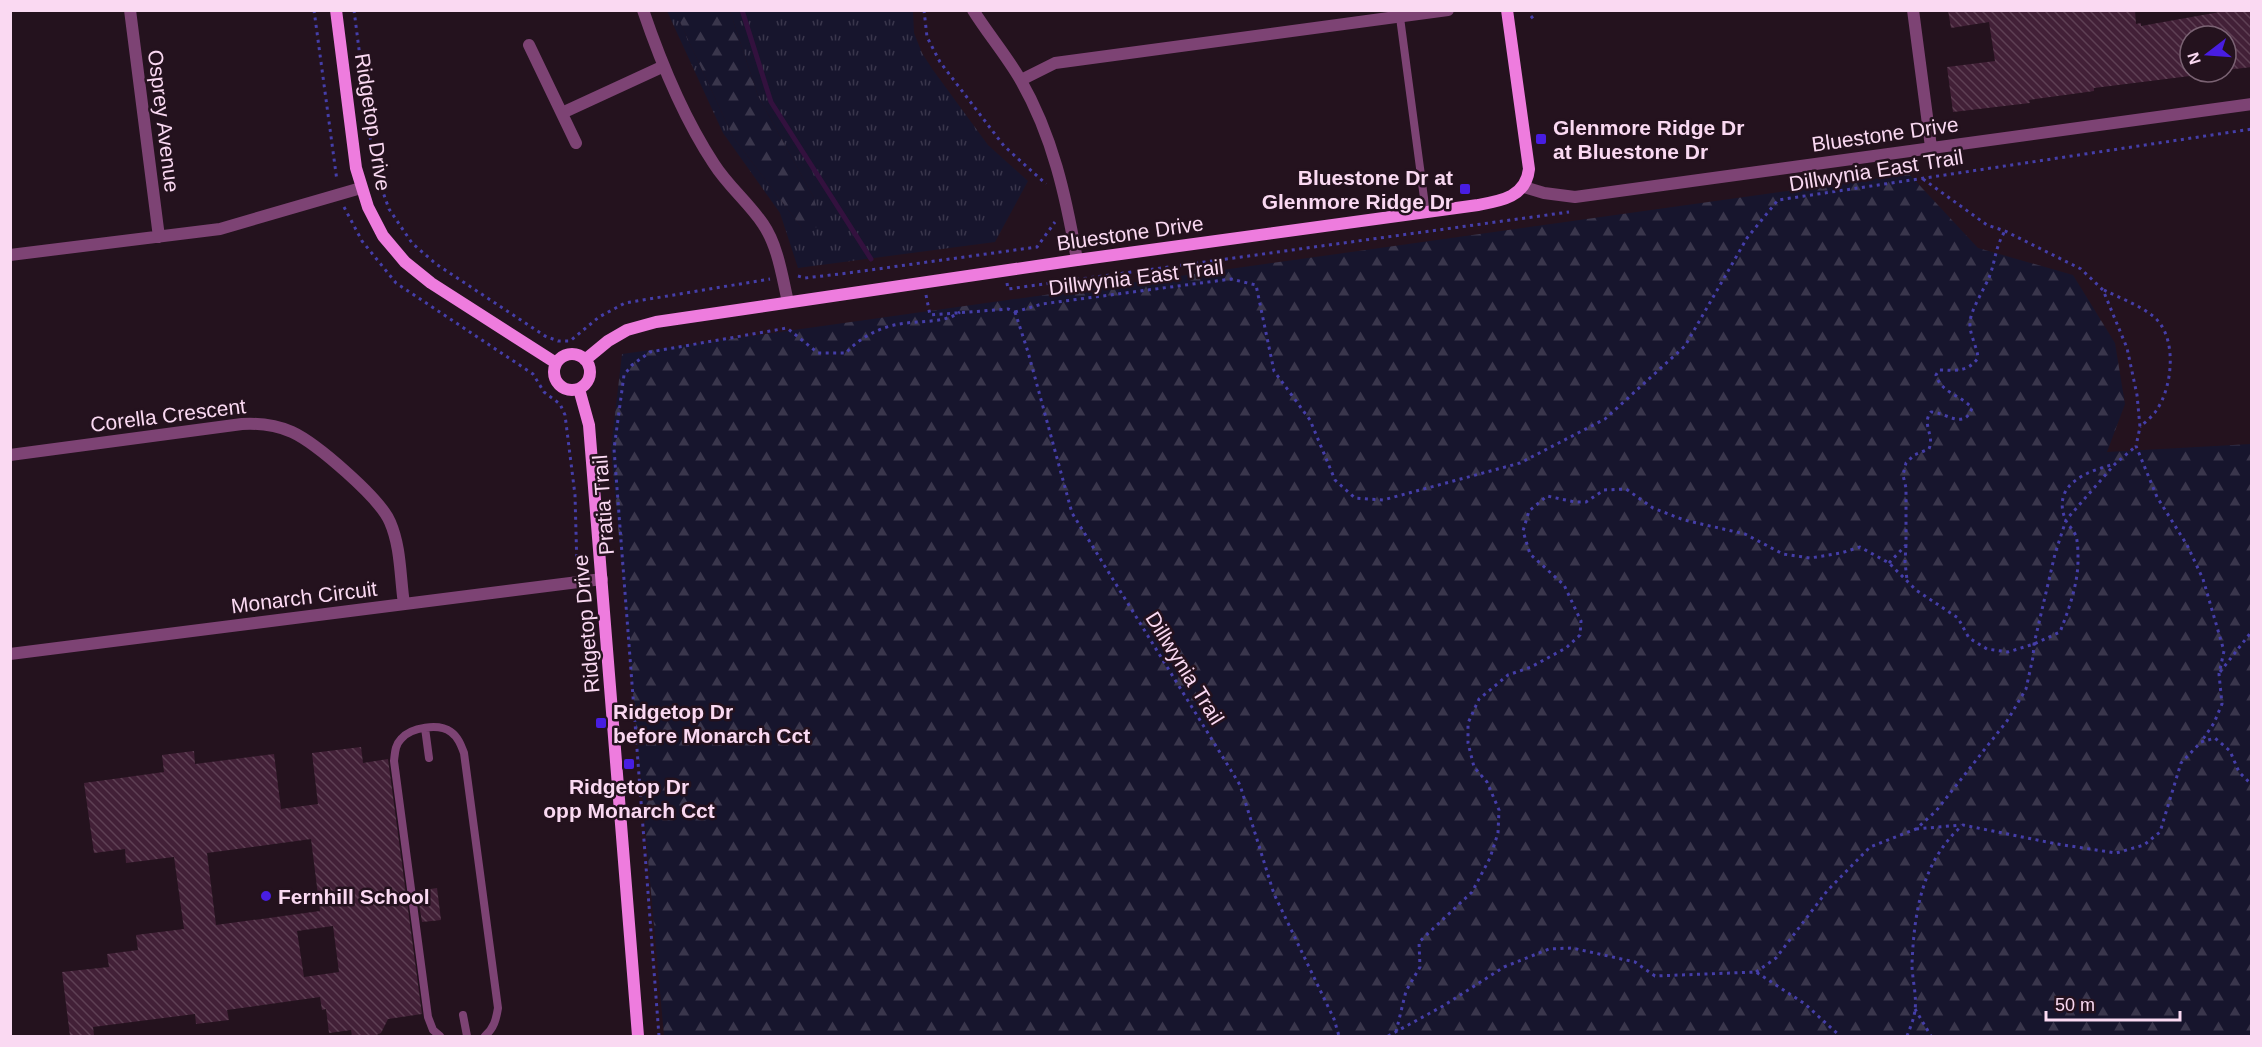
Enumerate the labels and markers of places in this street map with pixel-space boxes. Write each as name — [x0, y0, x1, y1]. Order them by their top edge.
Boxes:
place label: Glenmore Ridge Dr at Bluestone Dr — [1553, 116, 1744, 163]
marker: Glenmore Ridge Dr at Bluestone Dr — [1534, 132, 1548, 146]
place label: Bluestone Dr at Glenmore Ridge Dr — [1262, 166, 1453, 213]
marker: Bluestone Dr at Glenmore Ridge Dr — [1458, 182, 1472, 196]
place label: Ridgetop Dr before Monarch Cct — [613, 700, 810, 747]
marker: Ridgetop Dr before Monarch Cct — [594, 716, 608, 730]
marker: Ridgetop Dr opp Monarch Cct — [622, 757, 636, 771]
place label: Ridgetop Dr opp Monarch Cct — [543, 775, 715, 822]
place label: Fernhill School — [278, 885, 430, 908]
marker: Fernhill School — [259, 889, 273, 903]

